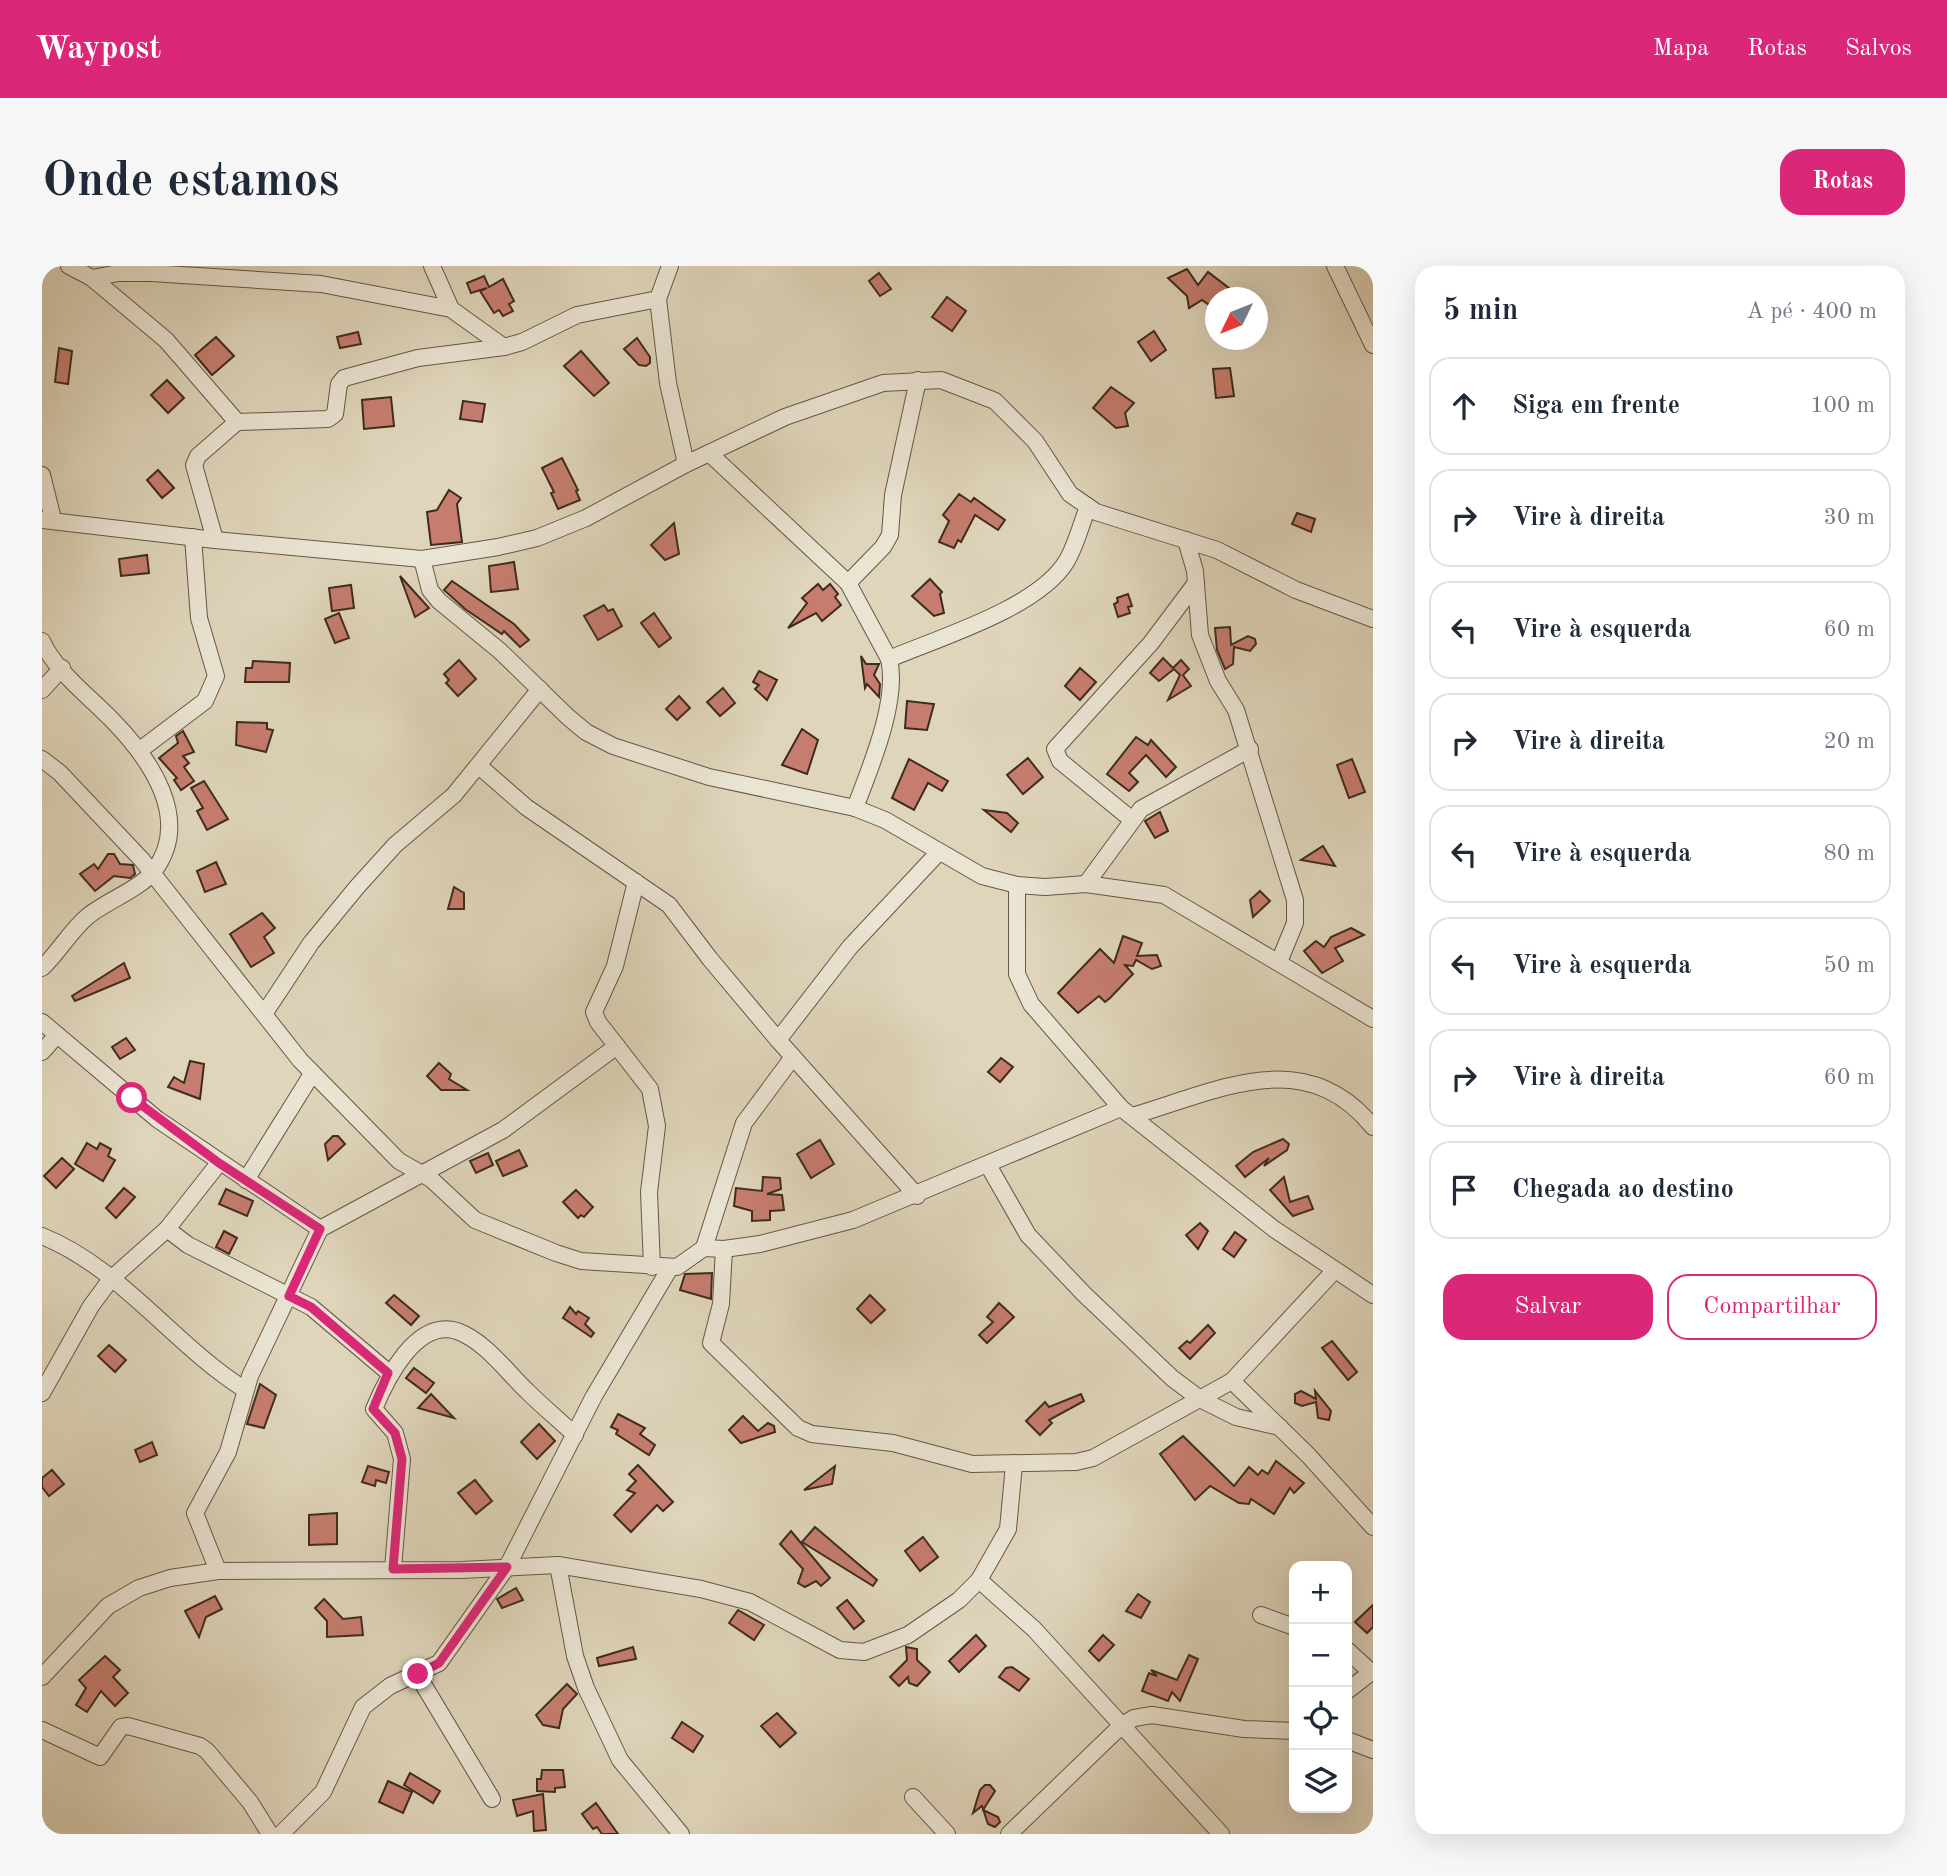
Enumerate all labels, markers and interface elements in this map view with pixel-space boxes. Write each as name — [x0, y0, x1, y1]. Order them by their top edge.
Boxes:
text: Waypost — [35, 33, 161, 66]
text: Mapa — [1653, 37, 1709, 61]
text: Rotas — [1747, 37, 1807, 61]
text: Salvos — [1845, 37, 1912, 61]
button: Rotas — [1780, 149, 1905, 215]
text: Onde estamos — [42, 158, 339, 207]
north arrow — [1205, 287, 1268, 350]
text: 5 min — [1443, 296, 1518, 326]
text: A pé · 400 m — [1746, 300, 1877, 323]
icon: ahead — [1445, 387, 1483, 425]
text: Siga em frente — [1512, 393, 1680, 419]
text: 100 m — [1810, 394, 1875, 417]
icon: right — [1445, 499, 1483, 537]
text: Vire à direita — [1512, 505, 1665, 531]
text: 30 m — [1824, 506, 1875, 529]
icon: left — [1445, 611, 1483, 649]
text: Vire à esquerda — [1512, 617, 1692, 643]
text: 60 m — [1824, 618, 1875, 641]
icon: right — [1445, 723, 1483, 761]
text: Vire à direita — [1512, 729, 1665, 755]
text: 20 m — [1824, 730, 1875, 753]
icon: left — [1445, 835, 1483, 873]
text: Vire à esquerda — [1512, 841, 1692, 867]
text: 80 m — [1824, 842, 1875, 865]
icon: left — [1445, 947, 1483, 985]
text: Vire à esquerda — [1512, 953, 1692, 979]
text: 50 m — [1824, 954, 1875, 977]
icon: right — [1445, 1059, 1483, 1097]
text: Vire à direita — [1512, 1065, 1665, 1091]
text: 60 m — [1824, 1066, 1875, 1089]
route start — [116, 1082, 147, 1113]
icon: arrive — [1445, 1171, 1483, 1209]
text: Chegada ao destino — [1512, 1177, 1734, 1203]
button: Salvar — [1443, 1274, 1653, 1340]
button: Compartilhar — [1667, 1274, 1877, 1340]
map controls — [1289, 1561, 1352, 1813]
button: + — [1289, 1561, 1352, 1624]
button: − — [1289, 1624, 1352, 1687]
route end — [402, 1658, 433, 1689]
button: locate — [1289, 1687, 1352, 1750]
button: layers — [1289, 1750, 1352, 1813]

